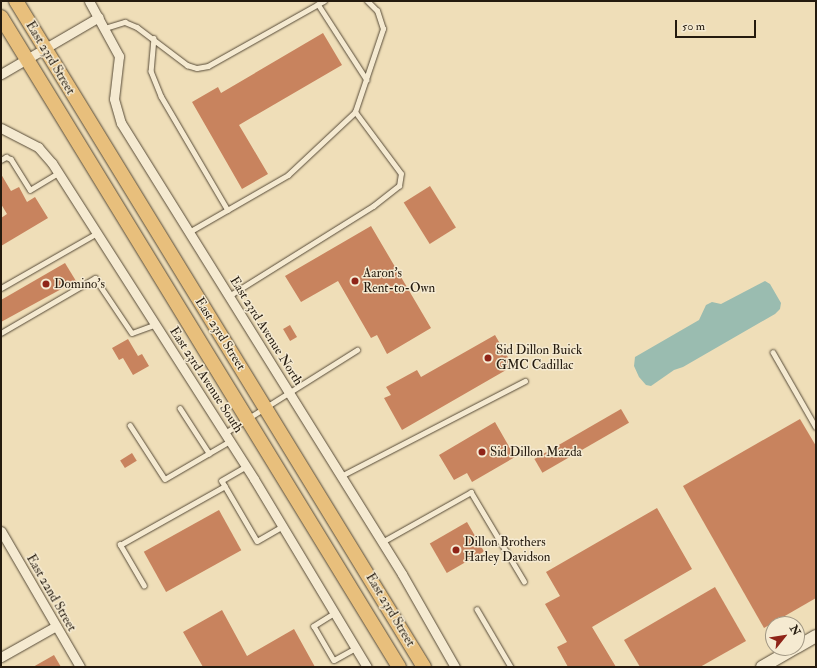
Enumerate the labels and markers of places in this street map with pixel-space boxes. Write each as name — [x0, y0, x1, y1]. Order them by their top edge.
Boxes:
place label: Aaron's Rent-to-Own — [363, 266, 435, 297]
place label: Domino's — [54, 276, 105, 292]
marker: Aaron's Rent-to-Own — [350, 276, 360, 286]
marker: Domino's — [41, 279, 51, 289]
place label: Sid Dillon Buick GMC Cadillac — [496, 343, 582, 374]
marker: Sid Dillon Buick GMC Cadillac — [483, 353, 493, 363]
place label: Sid Dillon Mazda — [490, 444, 582, 460]
marker: Sid Dillon Mazda — [477, 447, 487, 457]
place label: Dillon Brothers Harley Davidson — [464, 535, 550, 566]
marker: Dillon Brothers Harley Davidson — [451, 545, 461, 555]

